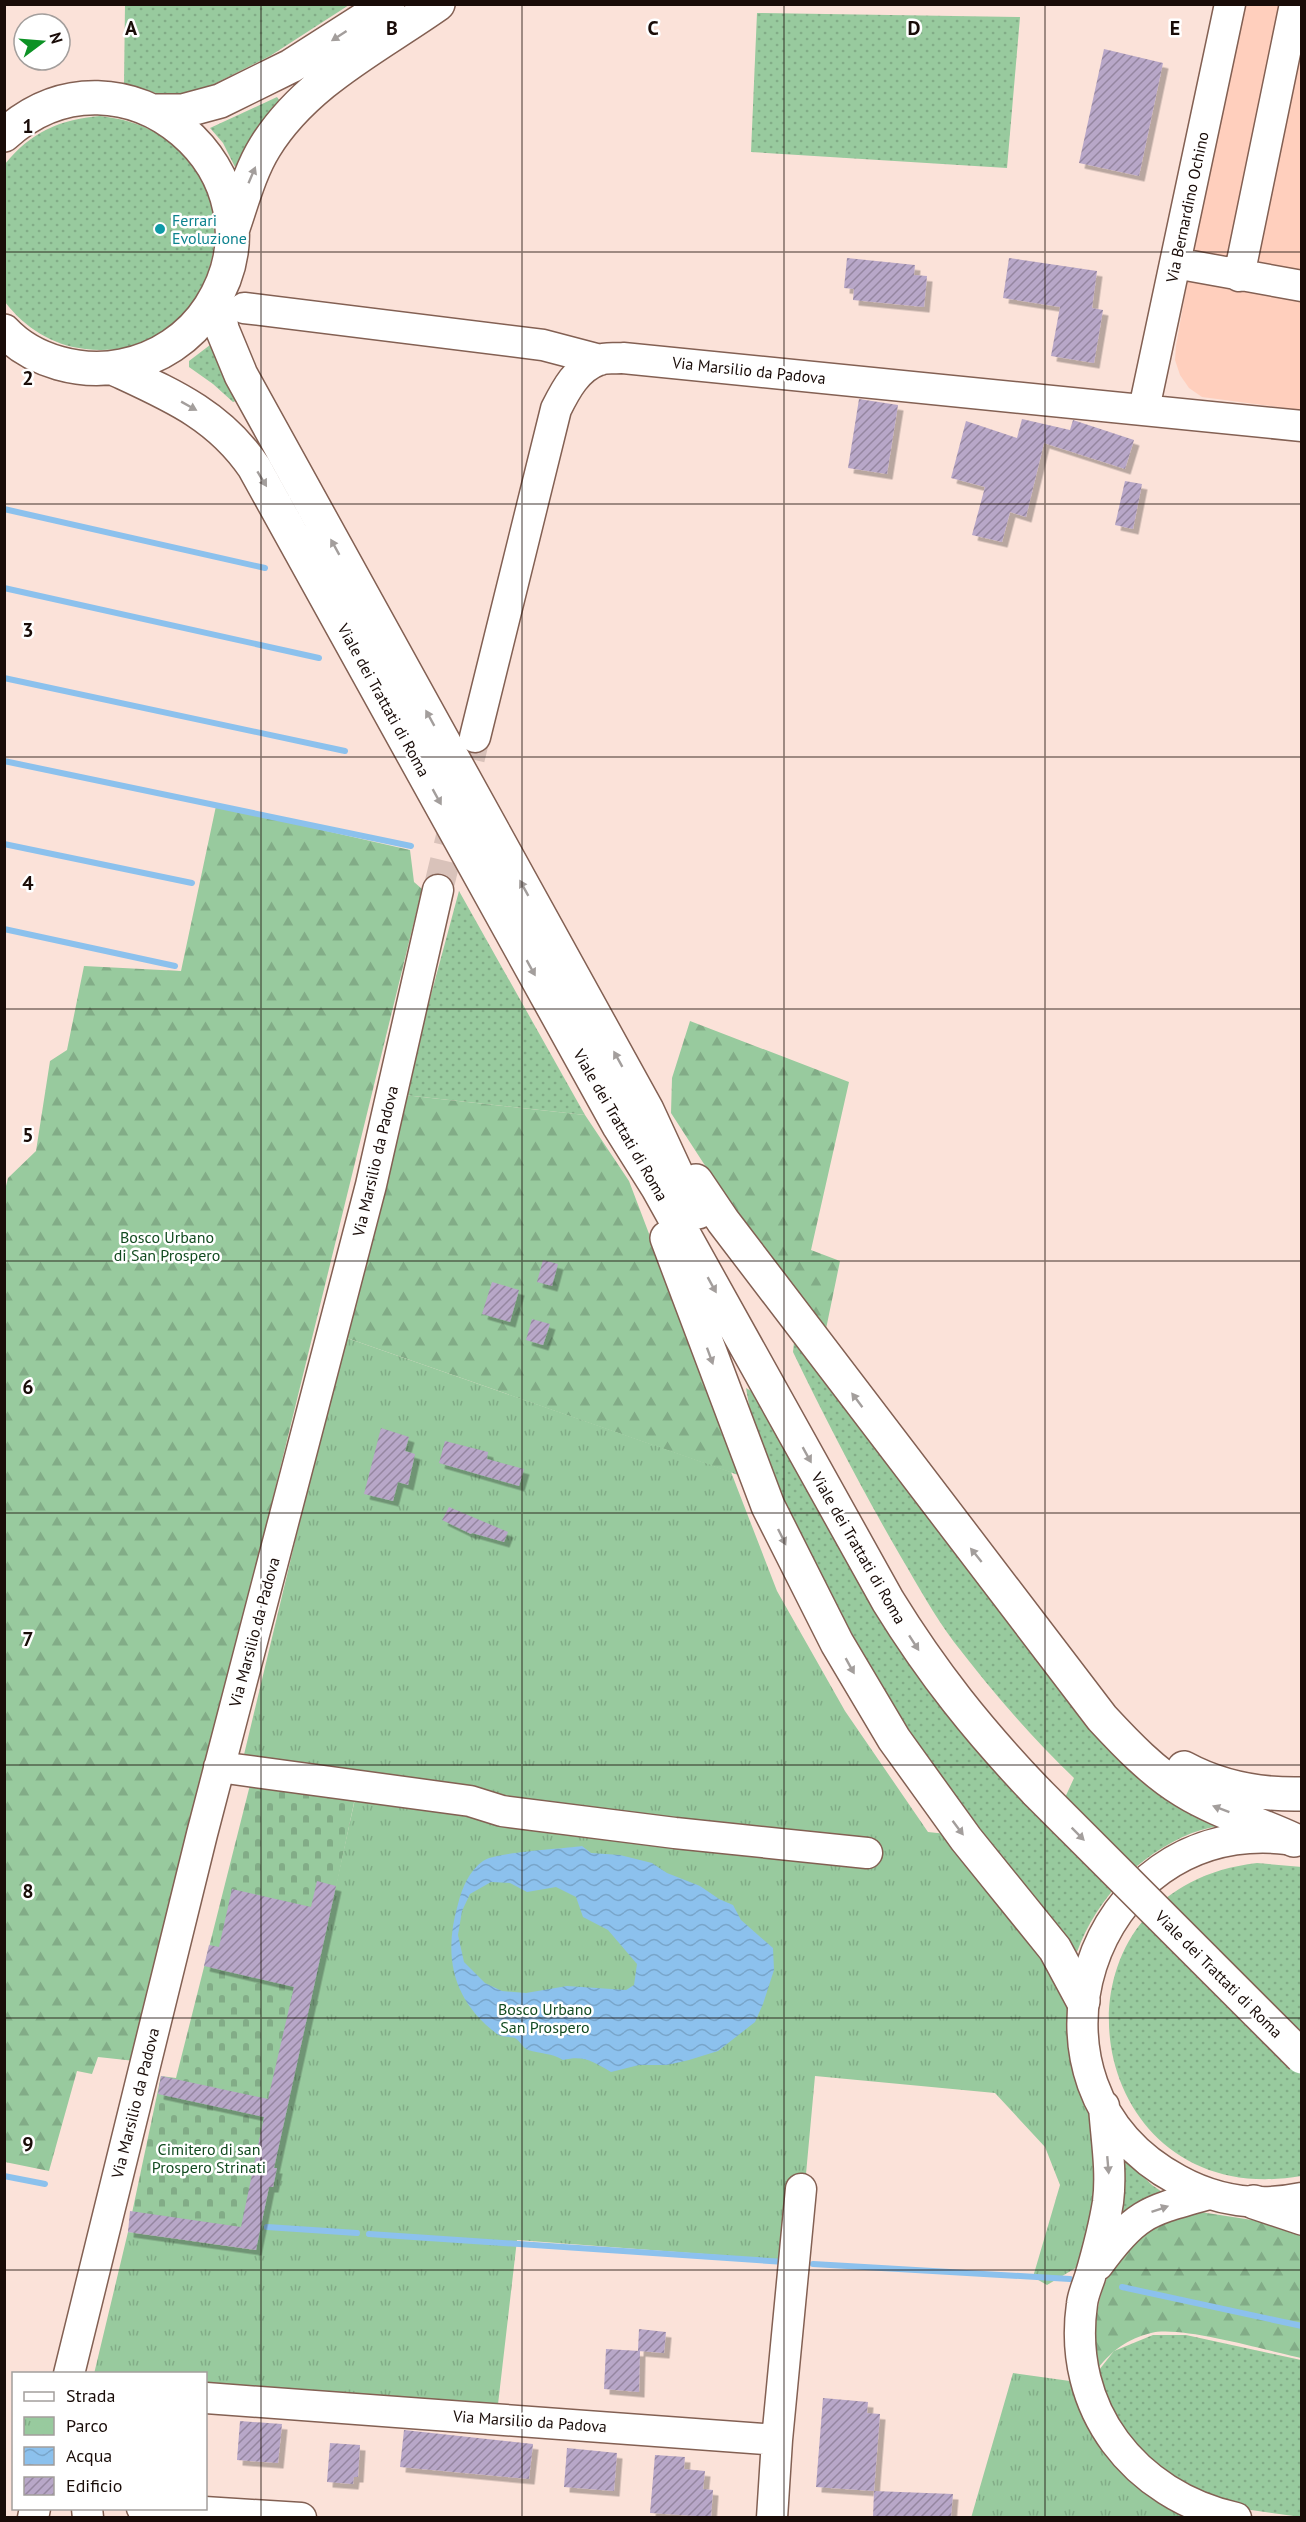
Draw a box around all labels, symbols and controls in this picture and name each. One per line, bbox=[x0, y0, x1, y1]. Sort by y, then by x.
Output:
north arrow bbox=[12, 12, 72, 72]
text: A bbox=[125, 15, 138, 41]
text: B bbox=[386, 15, 398, 41]
text: C bbox=[647, 15, 659, 41]
text: D bbox=[908, 15, 921, 41]
text: E bbox=[1170, 15, 1180, 41]
text: N bbox=[45, 30, 67, 46]
one-way arrow bbox=[330, 31, 347, 42]
text: 1 bbox=[22, 113, 34, 139]
street label: Via Bernardino Ochino bbox=[1161, 130, 1213, 285]
one-way arrow bbox=[247, 166, 257, 184]
place label: Ferrari Evoluzione bbox=[172, 210, 247, 248]
marker: Ferrari Evoluzione bbox=[153, 222, 167, 236]
street label: Via Marsilio da Padova bbox=[670, 352, 827, 388]
text: 2 bbox=[22, 365, 34, 391]
one-way arrow bbox=[181, 401, 198, 411]
one-way arrow bbox=[257, 471, 267, 488]
one-way arrow bbox=[330, 538, 340, 555]
text: 3 bbox=[22, 617, 34, 643]
street label: Viale dei Trattati di Roma bbox=[333, 619, 434, 780]
one-way arrow bbox=[425, 709, 435, 726]
one-way arrow bbox=[432, 789, 442, 806]
text: 4 bbox=[22, 870, 34, 896]
one-way arrow bbox=[519, 880, 529, 897]
one-way arrow bbox=[526, 960, 536, 977]
street label: Viale dei Trattati di Roma bbox=[569, 1045, 673, 1204]
one-way arrow bbox=[613, 1050, 623, 1067]
street label: Via Marsilio da Padova bbox=[348, 1084, 402, 1239]
text: 5 bbox=[22, 1122, 34, 1148]
park label: Bosco Urbano di San Prospero bbox=[114, 1227, 220, 1265]
one-way arrow bbox=[707, 1277, 717, 1294]
one-way arrow bbox=[706, 1347, 716, 1365]
text: 6 bbox=[22, 1374, 34, 1400]
one-way arrow bbox=[852, 1392, 864, 1407]
one-way arrow bbox=[802, 1447, 812, 1464]
street label: Viale dei Trattati di Roma bbox=[807, 1468, 911, 1627]
one-way arrow bbox=[778, 1528, 787, 1545]
one-way arrow bbox=[970, 1547, 982, 1562]
street label: Via Marsilio da Padova bbox=[224, 1555, 284, 1710]
text: 7 bbox=[22, 1626, 34, 1652]
one-way arrow bbox=[909, 1635, 920, 1651]
one-way arrow bbox=[844, 1658, 855, 1674]
one-way arrow bbox=[1212, 1803, 1230, 1813]
one-way arrow bbox=[951, 1820, 964, 1836]
one-way arrow bbox=[1071, 1826, 1085, 1840]
text: 8 bbox=[22, 1878, 34, 1904]
street label: Viale dei Trattati di Roma bbox=[1150, 1905, 1287, 2042]
park label: Bosco Urbano San Prospero bbox=[498, 1999, 592, 2037]
street label: Via Marsilio da Padova bbox=[106, 2026, 163, 2181]
text: 9 bbox=[22, 2131, 34, 2157]
park label: Cimitero di san Prospero Strinati bbox=[152, 2139, 266, 2177]
one-way arrow bbox=[1103, 2155, 1113, 2174]
one-way arrow bbox=[1151, 2203, 1169, 2213]
legend bbox=[12, 2372, 207, 2510]
text: Strada bbox=[66, 2384, 115, 2407]
street label: Via Marsilio da Padova bbox=[451, 2406, 608, 2436]
text: Parco bbox=[66, 2414, 108, 2437]
text: Acqua bbox=[66, 2444, 112, 2467]
text: Edificio bbox=[66, 2474, 122, 2497]

